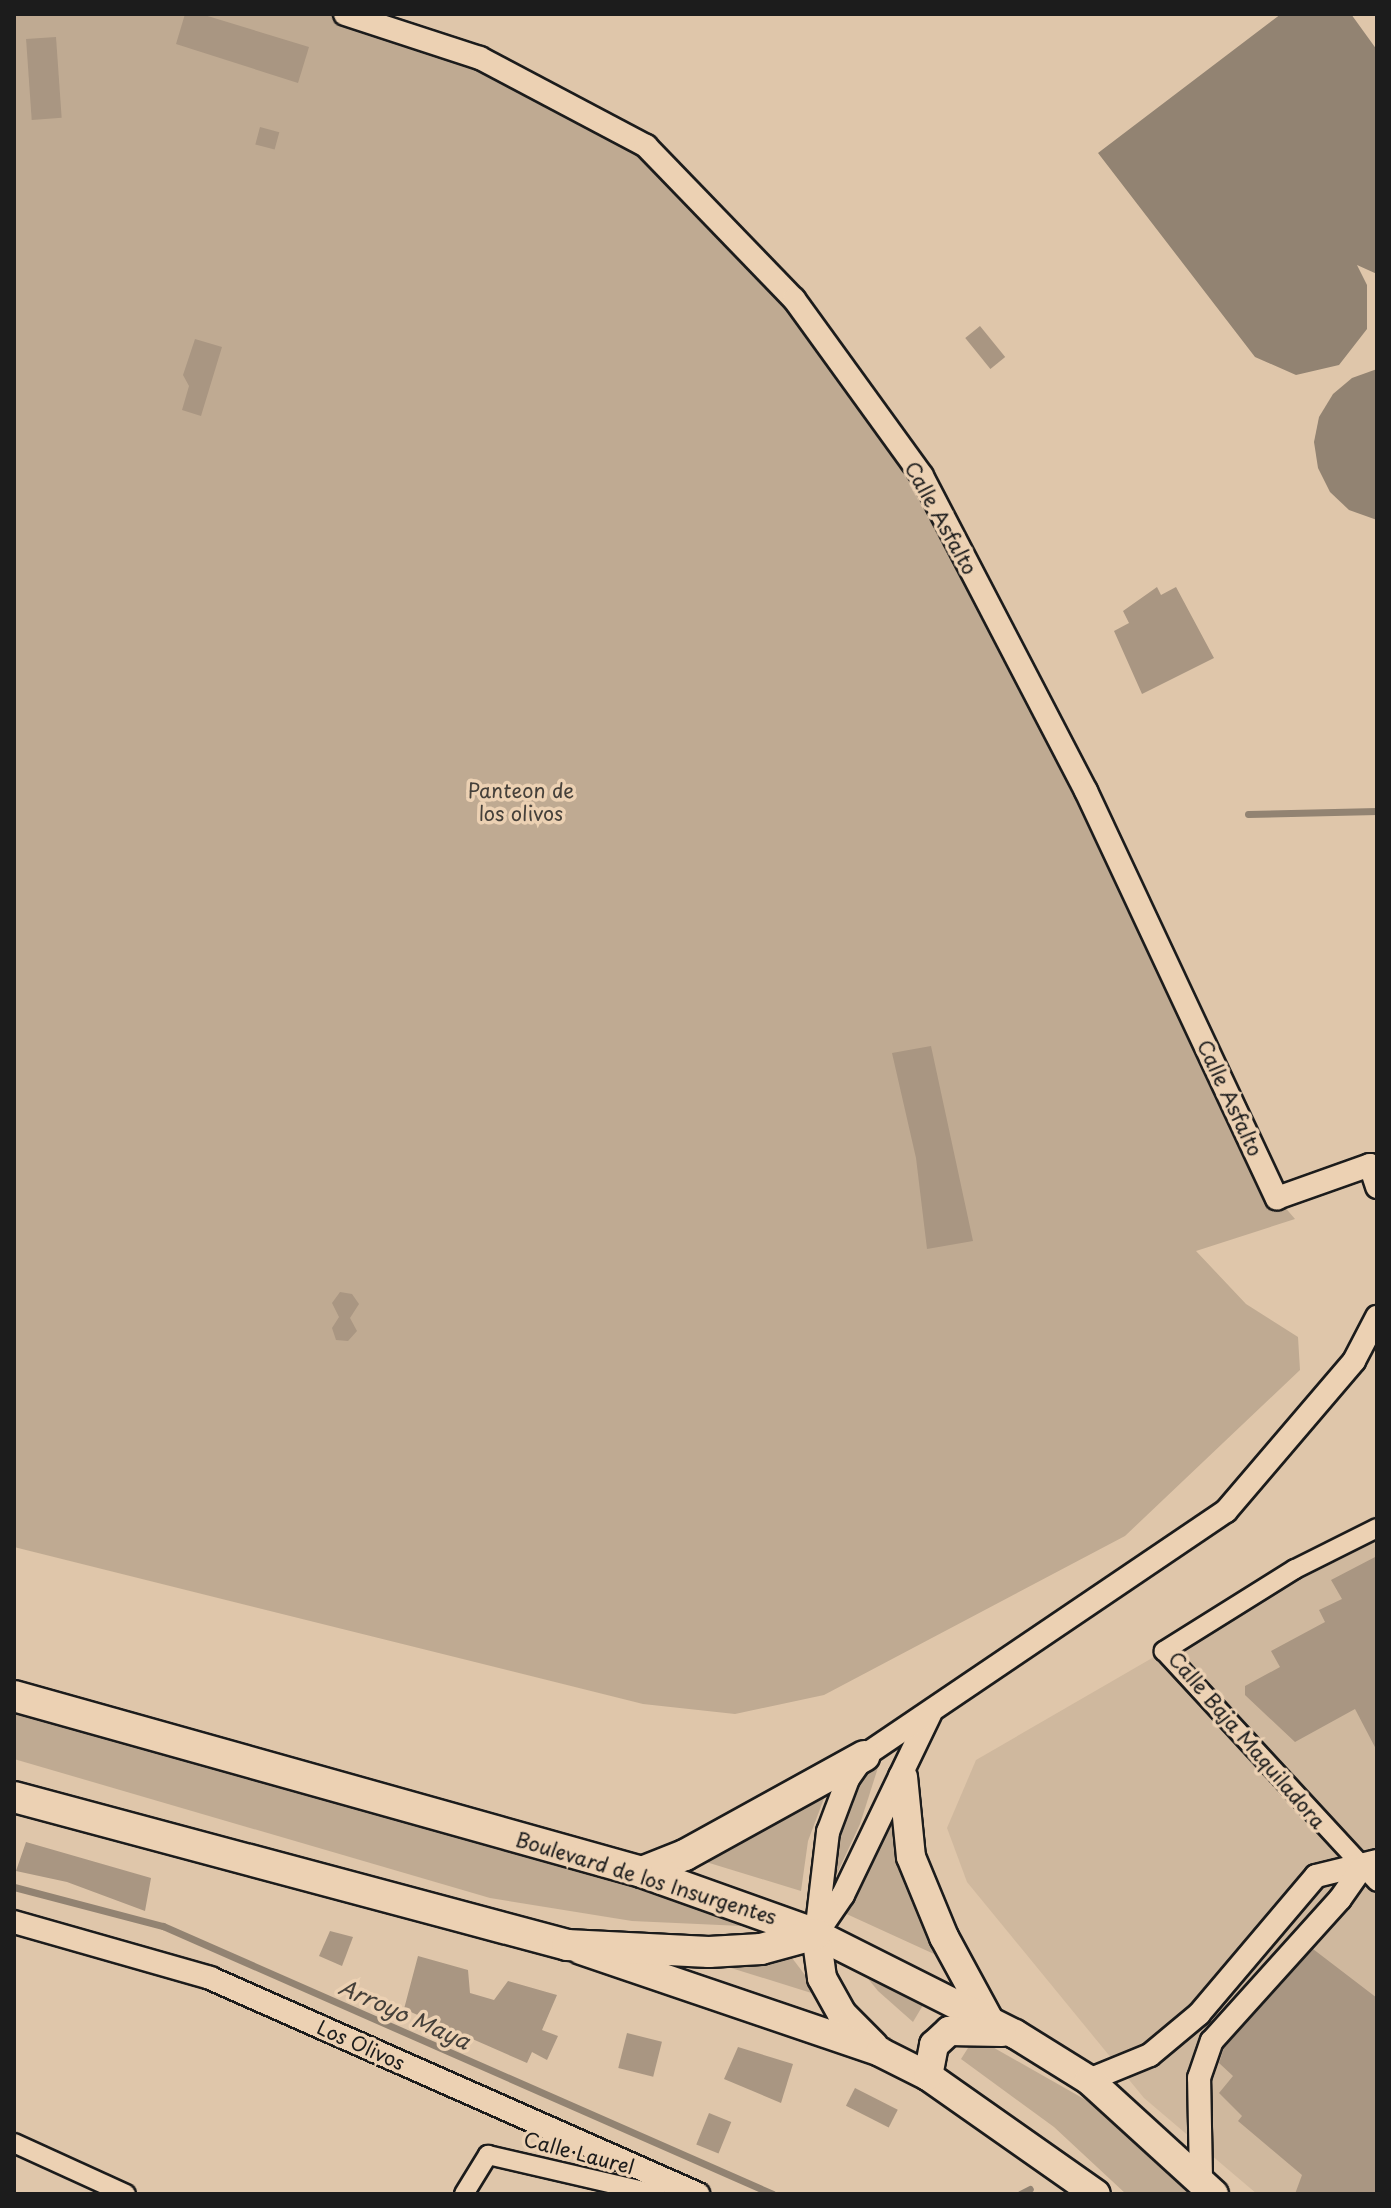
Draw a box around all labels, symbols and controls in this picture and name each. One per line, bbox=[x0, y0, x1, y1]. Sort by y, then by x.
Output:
street label: Calle Asfalto bbox=[900, 457, 982, 579]
park label: Panteon de los olivos bbox=[468, 779, 574, 826]
street label: Calle Asfalto bbox=[1193, 1036, 1267, 1160]
street label: Calle Baja Maquiladora bbox=[1163, 1646, 1331, 1834]
street label: Boulevard de los Insurgentes bbox=[512, 1827, 780, 1929]
water label: Arroyo Maya bbox=[335, 1972, 475, 2054]
street label: Los Olivos bbox=[312, 2015, 410, 2075]
street label: Calle Laurel bbox=[521, 2127, 637, 2179]

